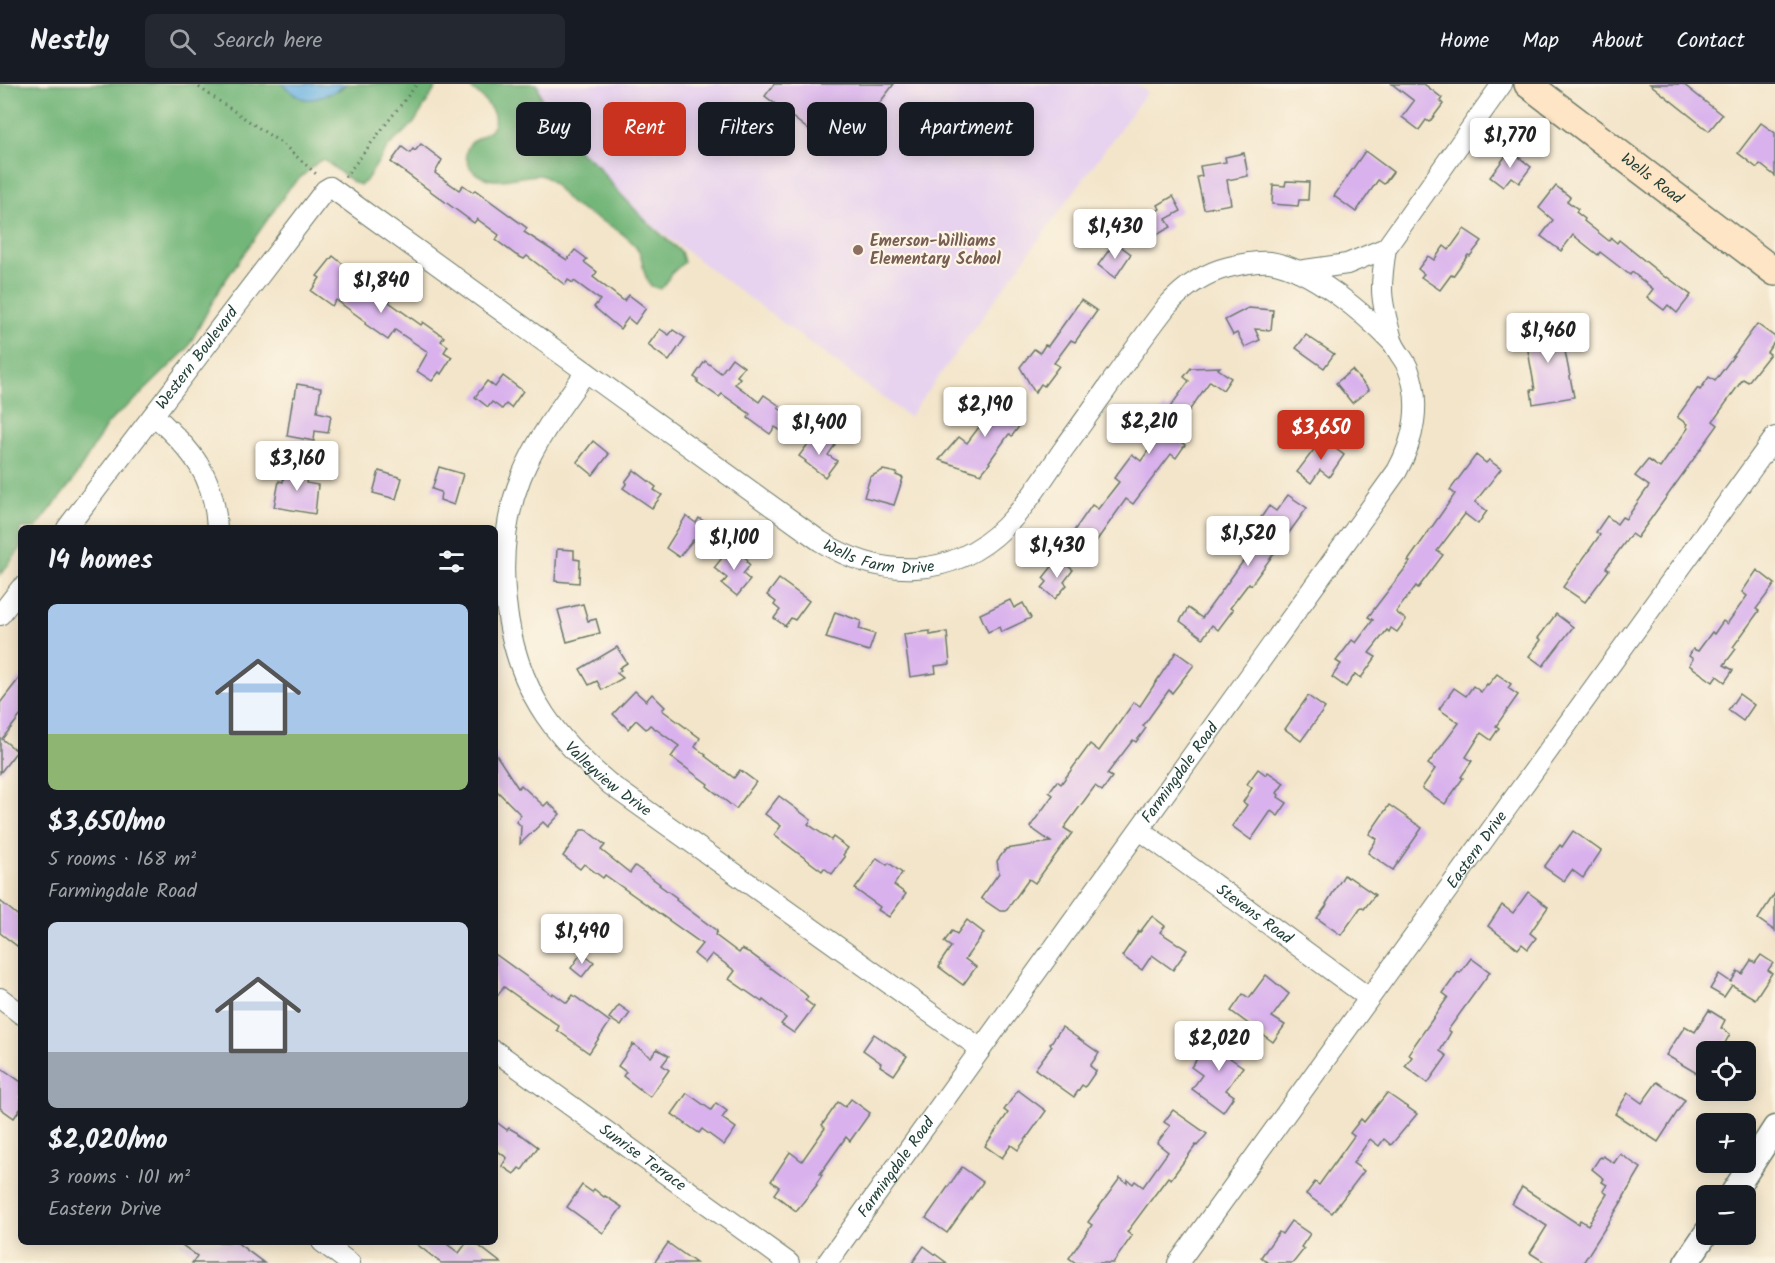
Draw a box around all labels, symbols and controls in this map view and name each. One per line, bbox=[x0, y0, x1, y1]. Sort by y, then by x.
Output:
search box bbox=[145, 14, 565, 68]
text: Nestly bbox=[30, 19, 109, 64]
text: Search here bbox=[214, 24, 323, 59]
icon: search bbox=[166, 25, 199, 58]
text: Home bbox=[1440, 25, 1489, 58]
text: Map bbox=[1522, 25, 1559, 58]
text: About bbox=[1592, 25, 1643, 58]
text: Contact bbox=[1676, 25, 1745, 58]
chip: Buy bbox=[516, 102, 591, 156]
chip: Rent bbox=[603, 102, 686, 156]
chip: Filters bbox=[698, 102, 795, 156]
chip: New bbox=[807, 102, 887, 156]
chip: Apartment bbox=[899, 102, 1034, 156]
pin: $1,770 bbox=[1461, 118, 1559, 169]
text: $1,770 bbox=[1484, 121, 1536, 153]
street label: Wells Road bbox=[1616, 146, 1690, 211]
pin: $1,430 bbox=[1066, 209, 1164, 260]
text: $1,430 bbox=[1087, 212, 1143, 244]
place label: Emerson-Williams Elementary School bbox=[870, 229, 1002, 272]
marker: Emerson-Williams Elementary School bbox=[851, 243, 865, 257]
pin: $1,840 bbox=[332, 263, 430, 314]
text: $1,840 bbox=[353, 266, 409, 298]
street label: Western Boulevard bbox=[149, 300, 245, 415]
pin: $1,460 bbox=[1499, 313, 1597, 364]
text: $1,460 bbox=[1520, 316, 1576, 348]
pin: $2,190 bbox=[936, 387, 1034, 438]
text: $2,190 bbox=[957, 390, 1013, 422]
pin: $2,210 bbox=[1100, 404, 1198, 455]
pin: $1,400 bbox=[770, 405, 868, 456]
text: $2,210 bbox=[1121, 407, 1177, 439]
text: $1,400 bbox=[792, 408, 846, 440]
pin: $3,650 bbox=[1272, 410, 1370, 461]
text: $3,650 bbox=[1291, 413, 1351, 445]
pin: $3,160 bbox=[248, 441, 346, 492]
text: $3,160 bbox=[269, 444, 325, 476]
pin: $1,520 bbox=[1199, 516, 1297, 567]
text: $1,520 bbox=[1220, 519, 1276, 551]
pin: $1,100 bbox=[685, 520, 783, 571]
text: $1,100 bbox=[709, 523, 759, 555]
pin: $1,430 bbox=[1008, 528, 1106, 579]
text: $1,430 bbox=[1029, 531, 1085, 563]
street label: Wells Farm Drive bbox=[818, 533, 936, 581]
text: 14 homes bbox=[48, 540, 153, 582]
icon: filters bbox=[435, 545, 468, 578]
icon: home bbox=[204, 643, 312, 751]
street label: Farmingdale Road bbox=[1135, 716, 1225, 828]
street label: Valleyview Drive bbox=[559, 736, 657, 823]
text: $3,650/mo bbox=[48, 802, 166, 844]
street label: Eastern Drive bbox=[1440, 806, 1513, 894]
text: 5 rooms · 168 m² bbox=[48, 844, 196, 876]
text: Farmingdale Road bbox=[48, 876, 197, 908]
street label: Stevens Road bbox=[1211, 877, 1299, 951]
pin: $1,490 bbox=[533, 914, 631, 965]
text: $1,490 bbox=[555, 917, 609, 949]
icon: home bbox=[204, 961, 312, 1069]
pin: $2,020 bbox=[1170, 1021, 1268, 1072]
text: $2,020 bbox=[1189, 1024, 1249, 1056]
map controls bbox=[1696, 1041, 1756, 1245]
button: locate bbox=[1696, 1041, 1756, 1101]
street label: Farmingdale Road bbox=[851, 1111, 941, 1223]
button: + bbox=[1696, 1113, 1756, 1173]
street label: Sunrise Terrace bbox=[594, 1117, 692, 1198]
text: $2,020/mo bbox=[48, 1120, 168, 1162]
text: 3 rooms · 101 m² bbox=[48, 1162, 190, 1194]
button: − bbox=[1696, 1185, 1756, 1245]
text: Eastern Drive bbox=[48, 1194, 161, 1226]

